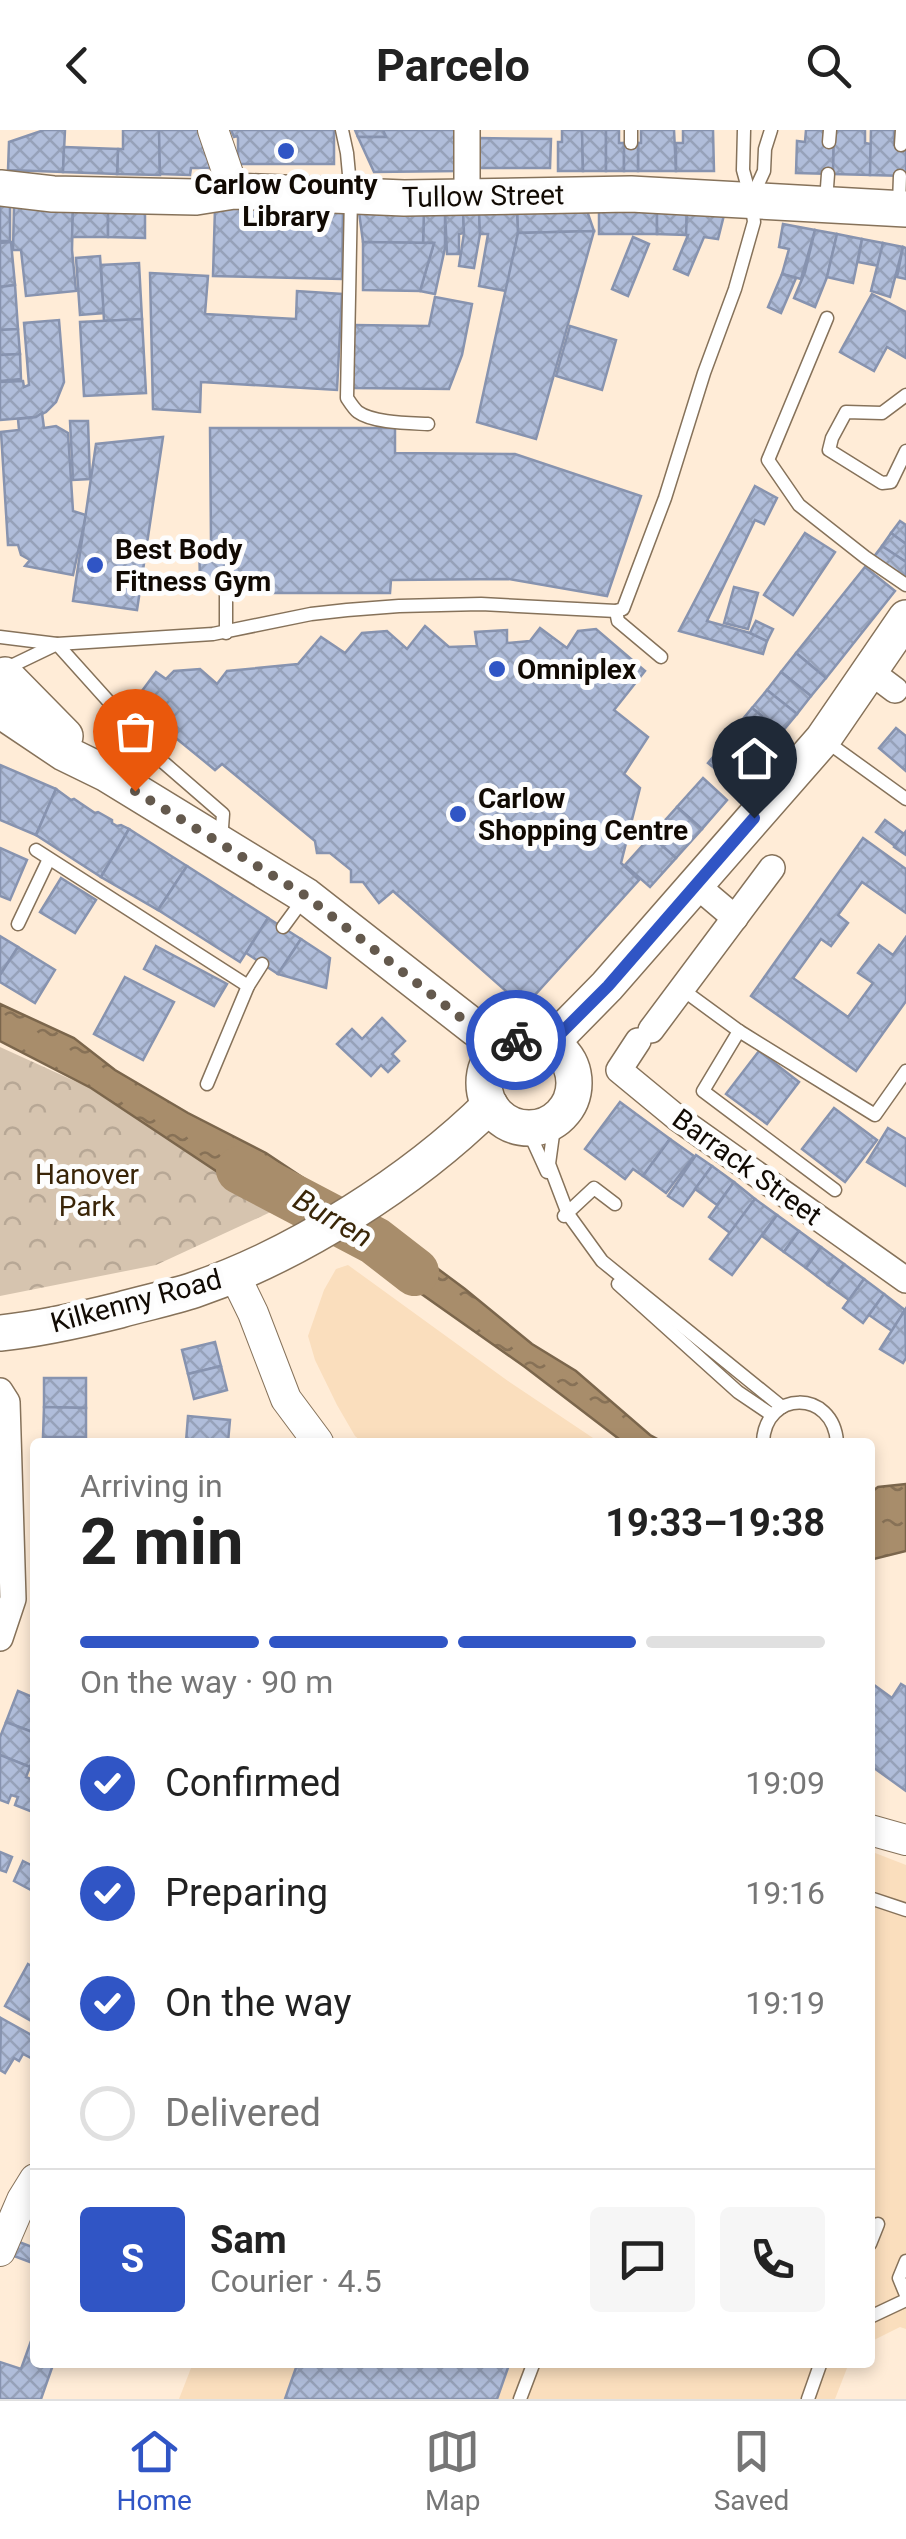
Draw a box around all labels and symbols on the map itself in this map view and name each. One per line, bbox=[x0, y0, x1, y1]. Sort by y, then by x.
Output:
marker: Carlow County Library bbox=[275, 140, 297, 162]
place label: Carlow County Library bbox=[194, 168, 379, 233]
street label: Tullow Street bbox=[402, 178, 564, 214]
place label: Best Body Fitness Gym bbox=[115, 533, 271, 598]
marker: Best Body Fitness Gym bbox=[84, 554, 106, 576]
place label: Omniplex bbox=[517, 653, 637, 686]
marker: Omniplex bbox=[486, 658, 508, 680]
pin bbox=[93, 689, 178, 792]
pin bbox=[712, 716, 797, 819]
place label: Carlow Shopping Centre bbox=[478, 782, 688, 847]
marker: Carlow Shopping Centre bbox=[447, 803, 469, 825]
courier bbox=[466, 990, 566, 1090]
street label: Barrack Street bbox=[666, 1102, 828, 1232]
park label: Hanover Park bbox=[35, 1158, 140, 1223]
water label: Burren bbox=[287, 1182, 379, 1254]
street label: Kilkenny Road bbox=[47, 1262, 225, 1340]

